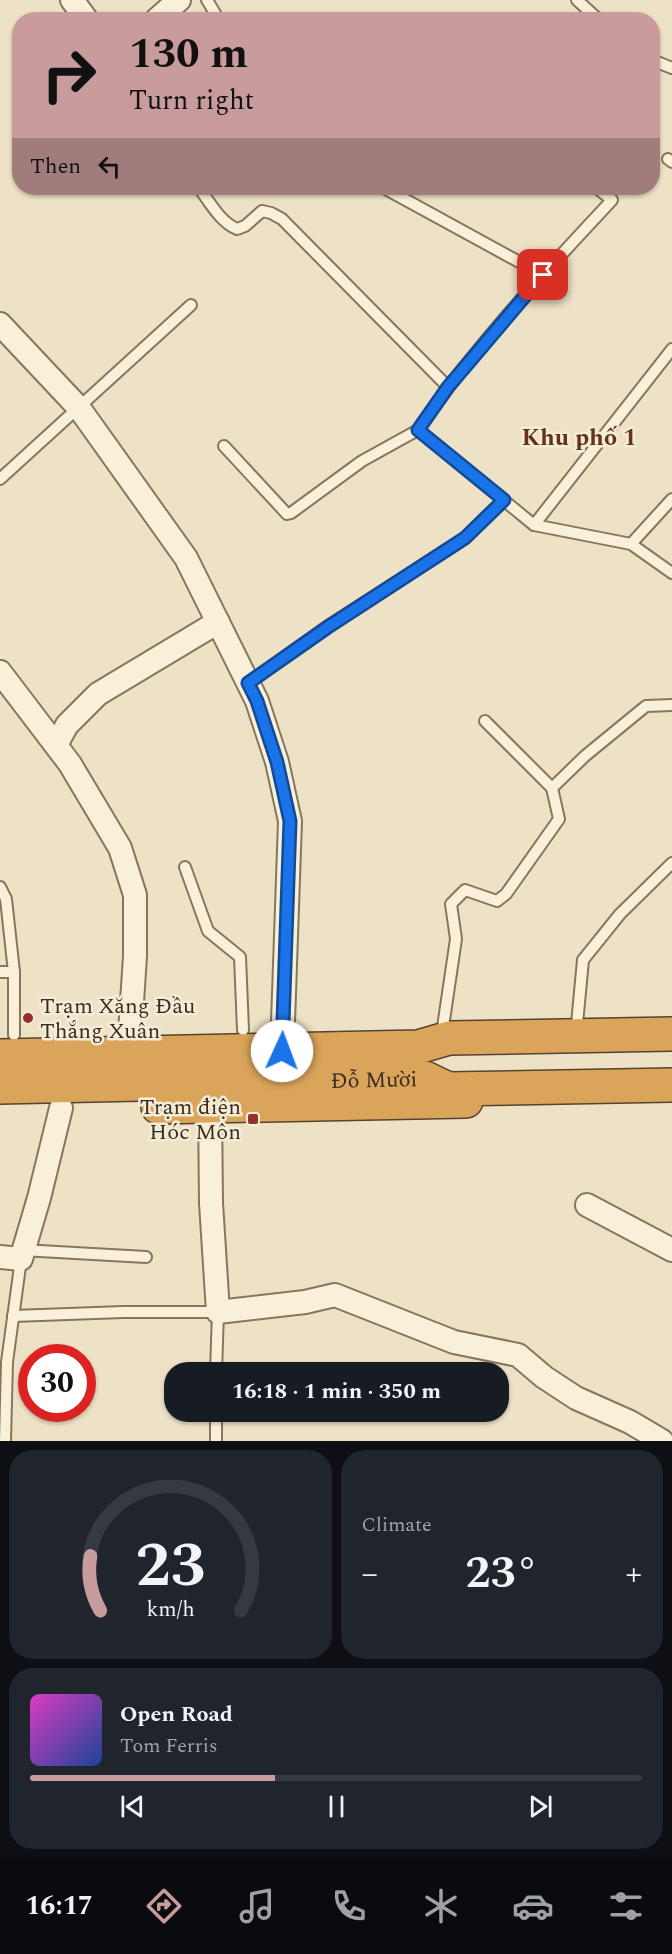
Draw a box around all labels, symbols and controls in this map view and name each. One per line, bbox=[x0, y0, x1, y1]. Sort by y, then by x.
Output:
text: 130 m bbox=[129, 23, 248, 86]
icon: right bbox=[30, 36, 108, 114]
text: Turn right bbox=[129, 80, 254, 122]
text: Then bbox=[30, 150, 81, 183]
icon: left bbox=[93, 150, 126, 183]
pin bbox=[517, 249, 568, 300]
icon: arrive bbox=[526, 258, 559, 291]
district label: Khu phố 1 bbox=[522, 420, 636, 456]
place label: Trạm Xăng Đầu Thắng Xuân bbox=[40, 990, 195, 1048]
marker: Trạm Xăng Đầu Thắng Xuân bbox=[21, 1011, 35, 1025]
position arrow bbox=[250, 1019, 314, 1083]
street label: Đỗ Mười bbox=[330, 1063, 418, 1098]
place label: Trạm điện Hóc Môn bbox=[140, 1091, 241, 1149]
marker: Trạm điện Hóc Môn bbox=[246, 1112, 260, 1126]
speed limit sign: 30 bbox=[18, 1344, 96, 1422]
text: 16:18 · 1 min · 350 m bbox=[232, 1375, 441, 1408]
text: Climate bbox=[362, 1510, 432, 1540]
text: 23 bbox=[135, 1519, 205, 1614]
text: 23° bbox=[465, 1539, 538, 1608]
text: − bbox=[362, 1549, 378, 1599]
text: + bbox=[626, 1549, 642, 1599]
text: km/h bbox=[146, 1594, 194, 1627]
text: Open Road bbox=[120, 1698, 233, 1731]
text: Tom Ferris bbox=[120, 1731, 218, 1761]
icon: previous bbox=[116, 1790, 149, 1823]
icon: pause bbox=[320, 1790, 353, 1823]
icon: next bbox=[524, 1790, 557, 1823]
text: 16:17 bbox=[25, 1885, 93, 1927]
icon: directions bbox=[143, 1885, 185, 1927]
icon: music bbox=[236, 1885, 278, 1927]
icon: phone bbox=[328, 1885, 370, 1927]
icon: climate bbox=[420, 1885, 462, 1927]
icon: car bbox=[512, 1885, 554, 1927]
icon: filters bbox=[605, 1885, 647, 1927]

